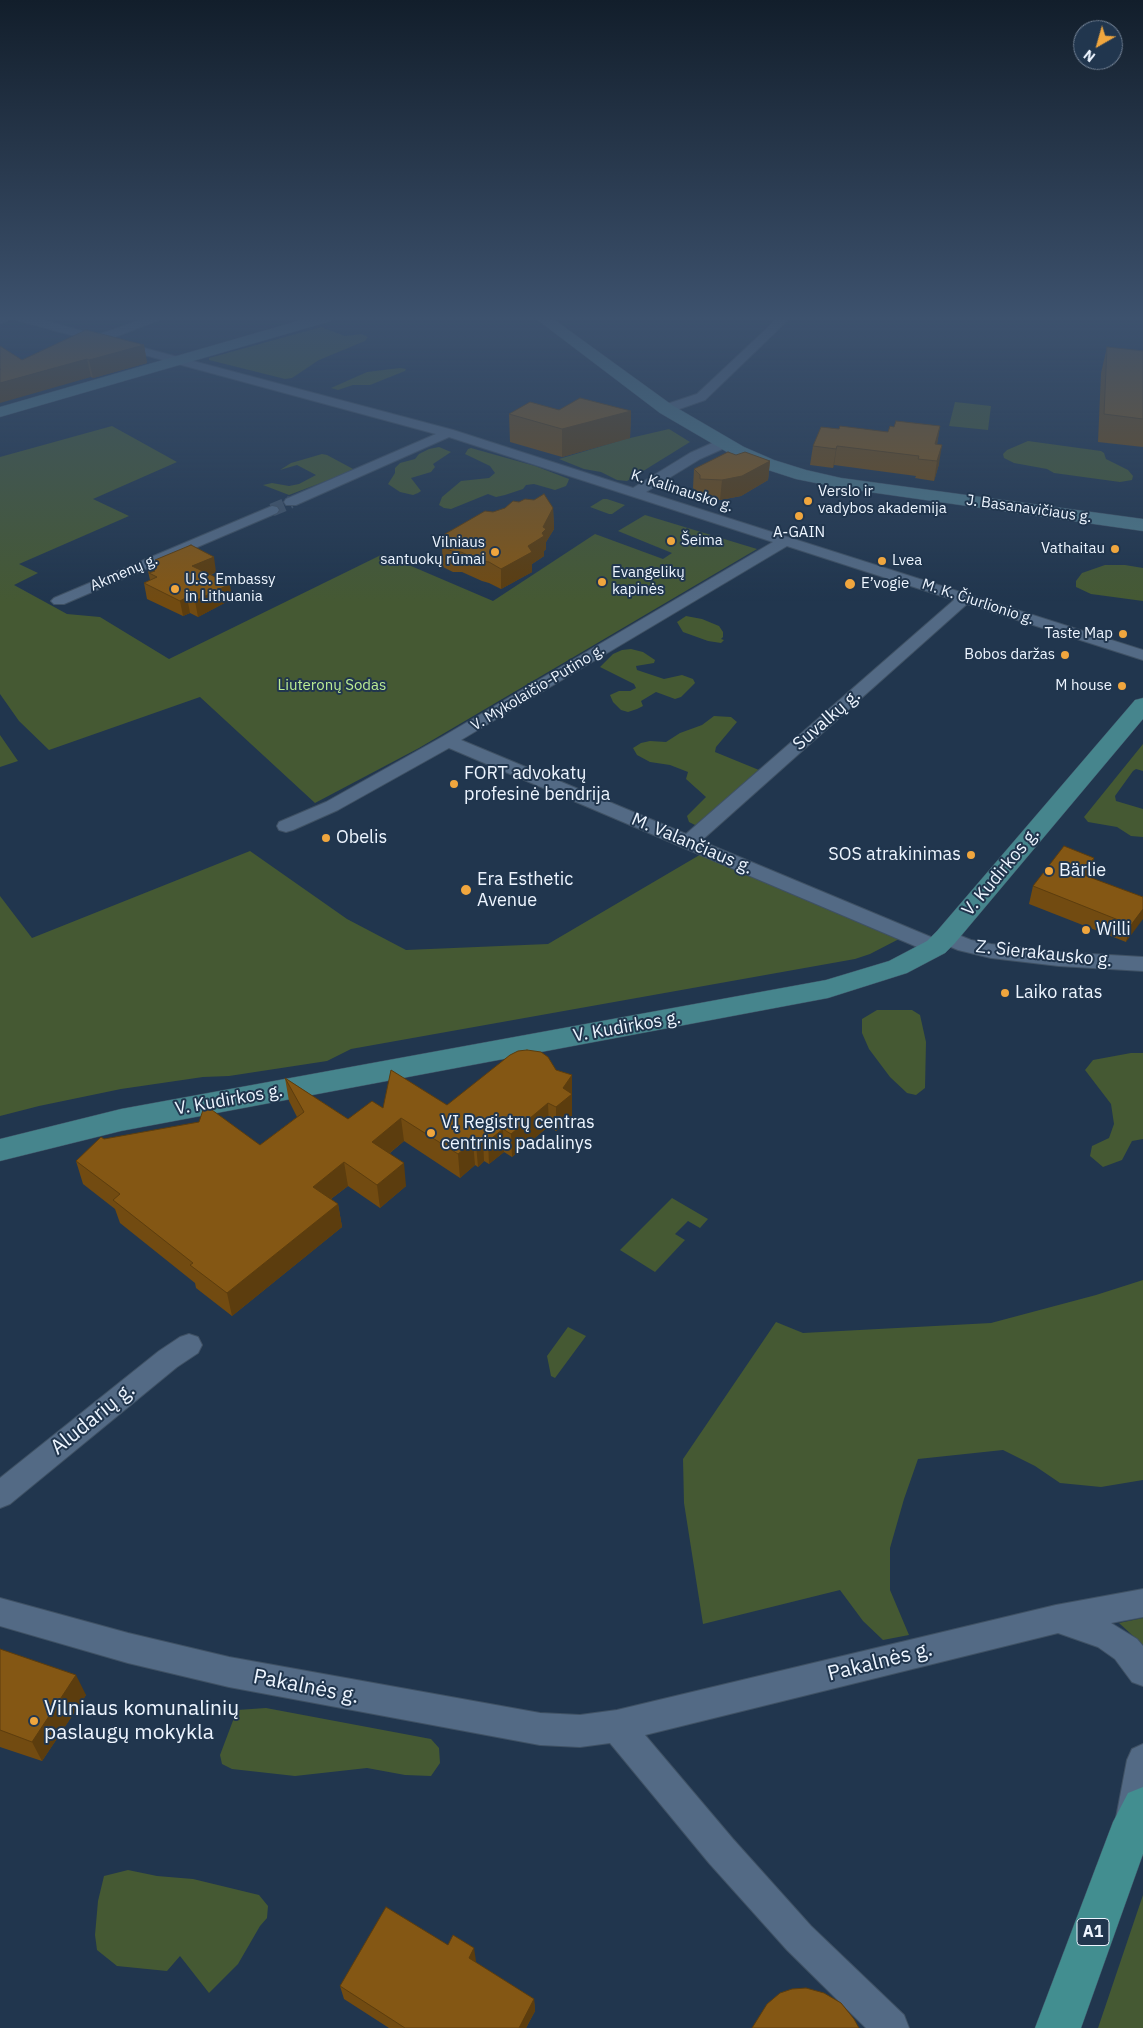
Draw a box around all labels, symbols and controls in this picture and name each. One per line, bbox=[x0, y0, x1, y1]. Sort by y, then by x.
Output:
north arrow bbox=[1073, 20, 1123, 70]
text: N bbox=[1080, 46, 1099, 66]
street label: K. Kalinausko g. bbox=[629, 466, 735, 516]
place label: Verslo ir vadybos akademija bbox=[818, 483, 947, 518]
street label: J. Basanavičiaus g. bbox=[965, 491, 1093, 527]
marker: Verslo ir vadybos akademija bbox=[802, 495, 814, 507]
marker: A-GAIN bbox=[793, 510, 805, 522]
place label: A-GAIN bbox=[773, 524, 825, 542]
place label: Šeima bbox=[681, 532, 723, 550]
place label: Vilniaus santuokų rūmai bbox=[380, 534, 485, 569]
marker: Šeima bbox=[665, 535, 677, 547]
place label: Vathaitau bbox=[1041, 540, 1105, 558]
marker: Vathaitau bbox=[1109, 543, 1121, 555]
marker: Vilniaus santuokų rūmai bbox=[489, 546, 501, 558]
street label: Akmenų g. bbox=[88, 551, 160, 595]
place label: Lvea bbox=[892, 552, 922, 570]
marker: Lvea bbox=[876, 555, 888, 567]
place label: Evangelikų kapinės bbox=[612, 564, 685, 599]
place label: U.S. Embassy in Lithuania bbox=[185, 571, 276, 606]
place label: E’vogie bbox=[861, 575, 909, 593]
street label: M. K. Čiurlionio g. bbox=[920, 575, 1036, 629]
marker: Evangelikų kapinės bbox=[596, 576, 608, 588]
marker: E’vogie bbox=[843, 577, 857, 591]
marker: U.S. Embassy in Lithuania bbox=[169, 583, 181, 595]
place label: Taste Map bbox=[1044, 625, 1113, 643]
marker: Taste Map bbox=[1117, 628, 1129, 640]
street label: V. Mykolaičio-Putino g. bbox=[468, 641, 608, 735]
place label: Bobos daržas bbox=[964, 646, 1055, 664]
marker: Bobos daržas bbox=[1059, 649, 1071, 661]
park label: Liuteronų Sodas bbox=[278, 677, 386, 695]
place label: M house bbox=[1055, 677, 1112, 695]
marker: M house bbox=[1116, 680, 1128, 692]
street label: Suvalkų g. bbox=[789, 685, 865, 755]
place label: FORT advokatų profesinė bendrija bbox=[464, 763, 610, 806]
marker: FORT advokatų profesinė bendrija bbox=[448, 778, 460, 790]
street label: M. Valančiaus g. bbox=[628, 809, 756, 879]
street label: V. Kudirkos g. bbox=[958, 823, 1044, 921]
place label: Obelis bbox=[336, 827, 387, 849]
marker: Obelis bbox=[320, 832, 332, 844]
place label: SOS atrakinimas bbox=[828, 844, 961, 866]
marker: SOS atrakinimas bbox=[965, 849, 977, 861]
place label: Bӓrlie bbox=[1059, 860, 1106, 882]
marker: Bӓrlie bbox=[1043, 865, 1055, 877]
place label: Era Esthetic Avenue bbox=[477, 869, 573, 912]
marker: Era Esthetic Avenue bbox=[459, 883, 473, 897]
place label: Willi bbox=[1096, 919, 1131, 941]
marker: Willi bbox=[1080, 924, 1092, 936]
street label: Z. Sierakausko g. bbox=[975, 936, 1113, 972]
place label: Laiko ratas bbox=[1015, 982, 1102, 1004]
marker: Laiko ratas bbox=[999, 987, 1011, 999]
street label: V. Kudirkos g. bbox=[571, 1007, 683, 1047]
street label: V. Kudirkos g. bbox=[173, 1080, 285, 1120]
place label: VĮ Registrų centras centrinis padalinys bbox=[441, 1112, 595, 1154]
marker: VĮ Registrų centras centrinis padalinys bbox=[425, 1127, 437, 1139]
street label: Aludarių g. bbox=[46, 1377, 140, 1461]
street label: Pakalnės g. bbox=[825, 1637, 935, 1687]
street label: Pakalnės g. bbox=[251, 1664, 361, 1710]
place label: Vilniaus komunalinių paslaugų mokykla bbox=[44, 1696, 239, 1746]
marker: Vilniaus komunalinių paslaugų mokykla bbox=[28, 1715, 40, 1727]
road number: A1 bbox=[1077, 1918, 1109, 1945]

